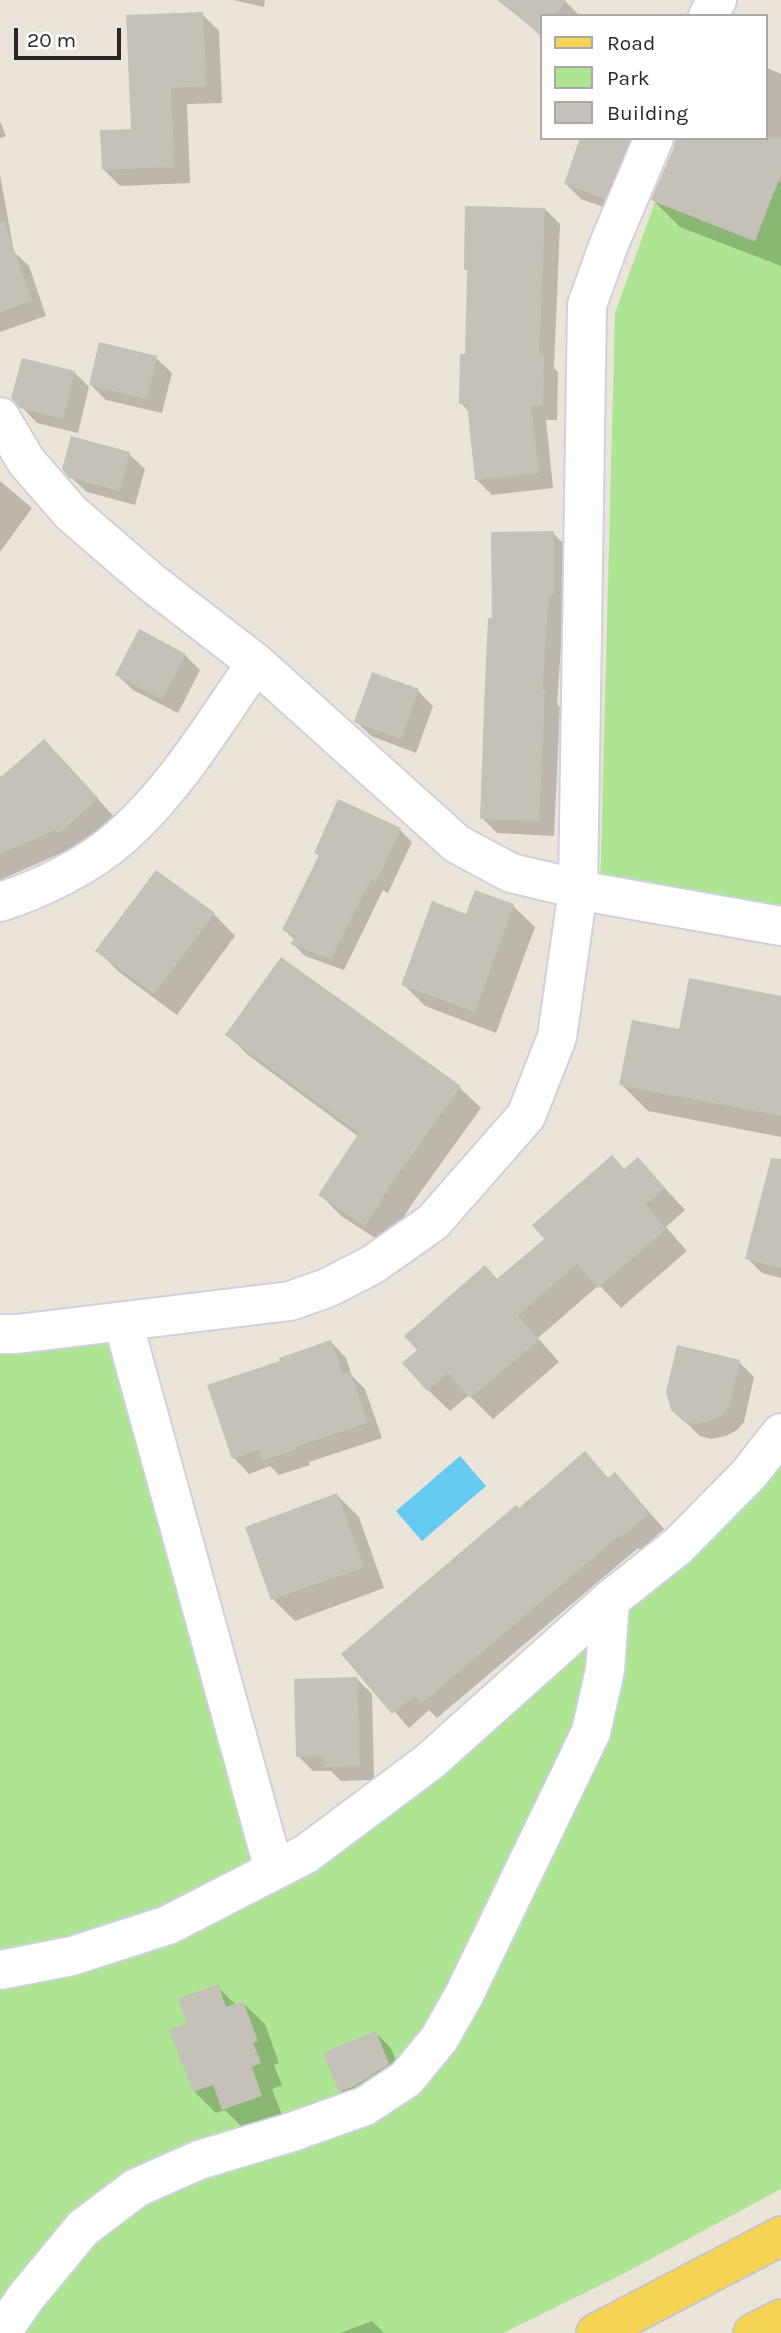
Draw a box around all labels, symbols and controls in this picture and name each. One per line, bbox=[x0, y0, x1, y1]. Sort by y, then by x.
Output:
scale bar bbox=[18, 14, 124, 58]
legend bbox=[540, 14, 767, 140]
text: 20 m bbox=[27, 28, 76, 52]
text: Road bbox=[607, 31, 655, 55]
text: Park bbox=[607, 66, 650, 90]
text: Building bbox=[607, 101, 688, 125]

